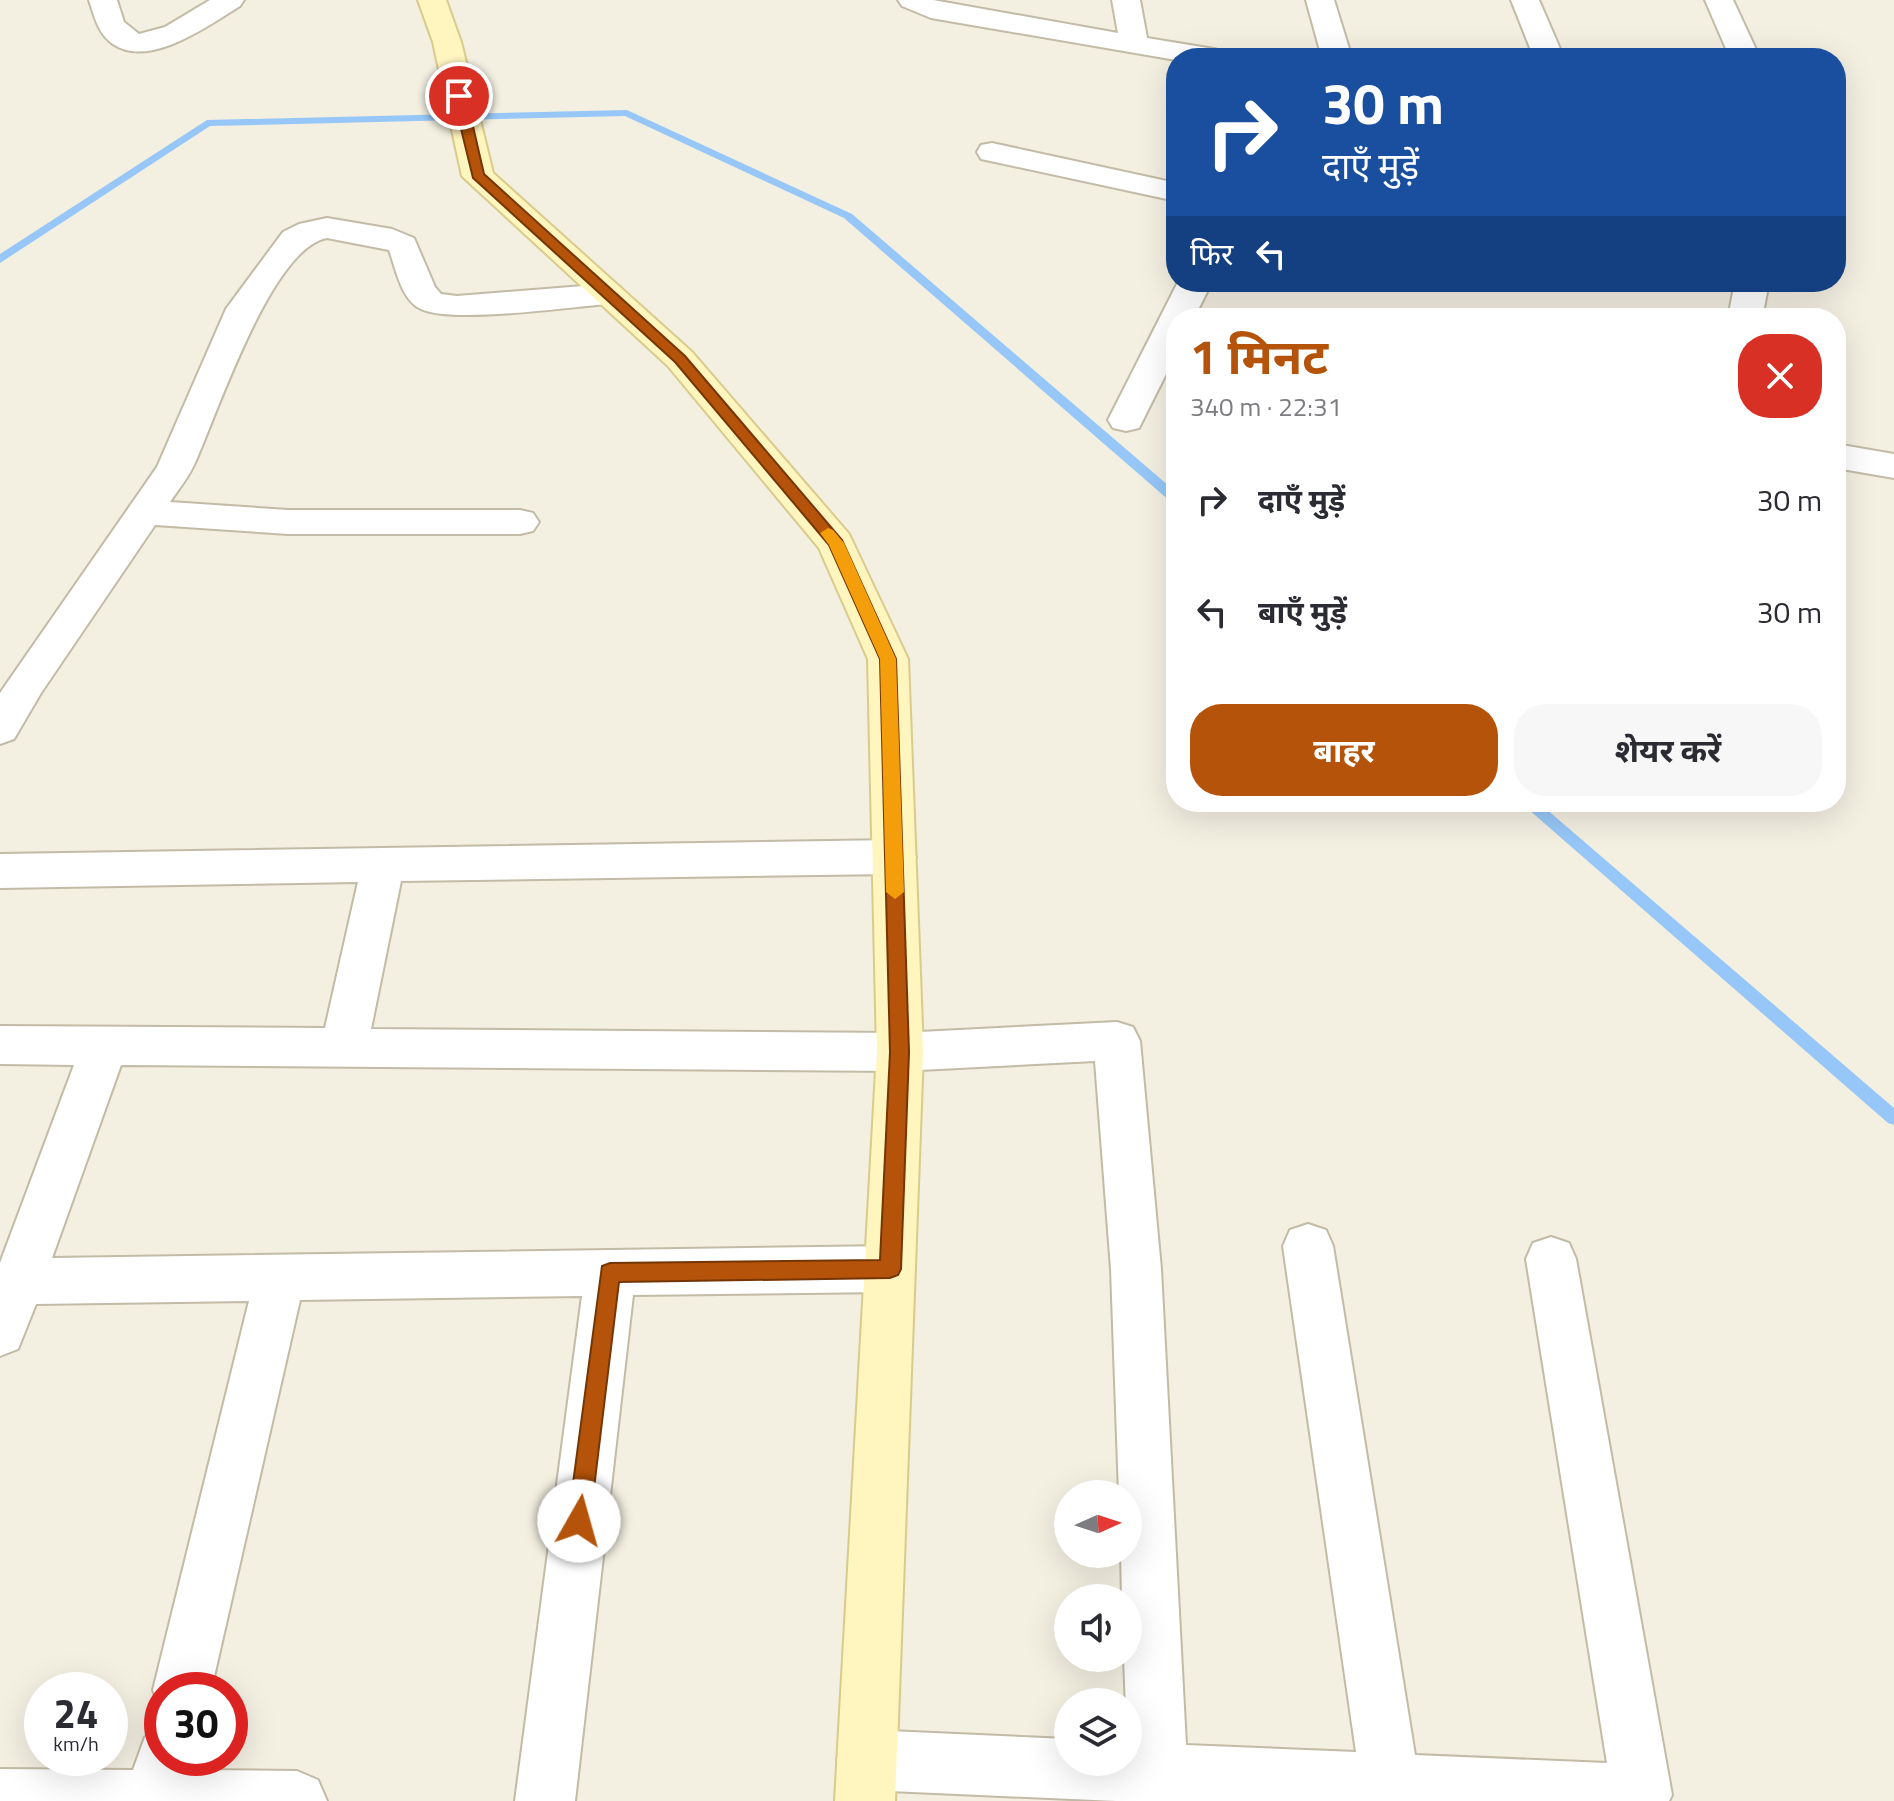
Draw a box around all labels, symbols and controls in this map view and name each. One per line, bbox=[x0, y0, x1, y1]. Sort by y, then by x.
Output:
text: 30 m bbox=[1322, 61, 1444, 146]
pin bbox=[425, 62, 493, 130]
icon: arrive bbox=[437, 74, 481, 118]
icon: right bbox=[1190, 80, 1294, 184]
text: दाएँ मुड़ें bbox=[1322, 138, 1419, 193]
text: फिर bbox=[1190, 231, 1233, 277]
icon: left bbox=[1249, 232, 1293, 276]
text: 1 मिनट bbox=[1190, 320, 1328, 393]
button: close bbox=[1738, 334, 1822, 418]
text: 340 m · 22:31 bbox=[1190, 387, 1342, 426]
text: दाएँ मुड़ें bbox=[1258, 477, 1345, 523]
text: 30 m bbox=[1757, 477, 1822, 523]
icon: right bbox=[1190, 478, 1234, 522]
text: बाएँ मुड़ें bbox=[1258, 589, 1347, 635]
text: 30 m bbox=[1757, 589, 1822, 635]
icon: left bbox=[1190, 590, 1234, 634]
button: बाहर bbox=[1190, 704, 1498, 796]
button: शेयर करें bbox=[1514, 704, 1822, 796]
position arrow bbox=[537, 1479, 621, 1563]
north arrow bbox=[1054, 1480, 1142, 1568]
map controls bbox=[1054, 1480, 1142, 1776]
button: sound bbox=[1054, 1584, 1142, 1672]
speed limit sign: 30 bbox=[144, 1672, 248, 1776]
text: 24 bbox=[54, 1683, 98, 1744]
button: layers bbox=[1054, 1688, 1142, 1776]
text: km/h bbox=[53, 1728, 99, 1759]

